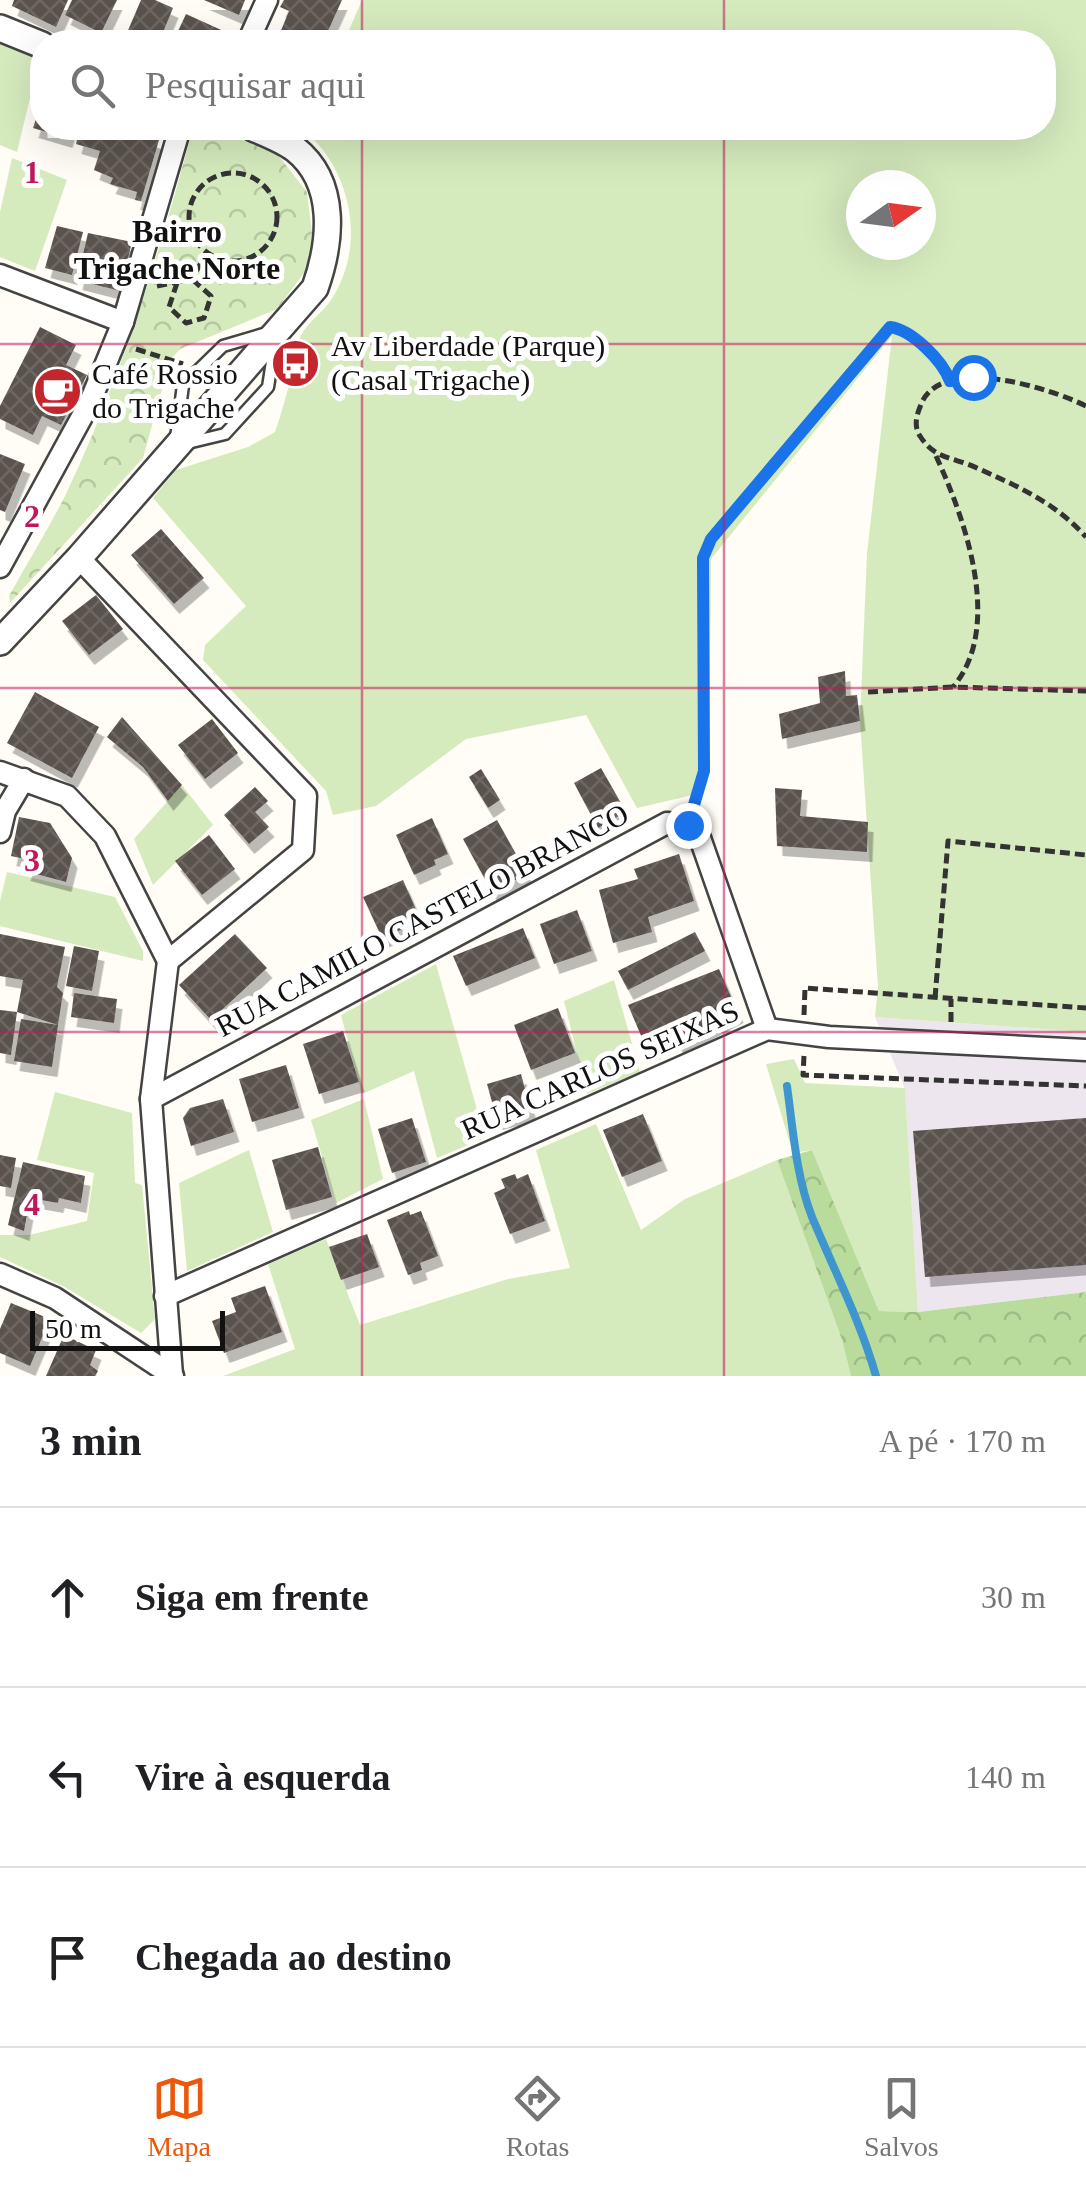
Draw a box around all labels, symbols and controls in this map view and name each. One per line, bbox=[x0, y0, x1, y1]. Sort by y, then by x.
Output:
search box bbox=[30, 30, 1056, 140]
icon: search bbox=[65, 58, 120, 113]
text: Pesquisar aqui bbox=[145, 64, 366, 106]
text: 1 bbox=[24, 154, 40, 190]
north arrow bbox=[846, 170, 936, 260]
district label: Bairro Trigache Norte bbox=[74, 213, 280, 286]
place label: Av Liberdade (Parque) (Casal Trigache) bbox=[331, 329, 605, 397]
bus stop icon: Av Liberdade (Parque) (Casal Trigache) bbox=[270, 337, 322, 389]
route start bbox=[951, 355, 997, 401]
place label: Café Rossio do Trigache bbox=[92, 357, 238, 424]
cafe icon: Café Rossio do Trigache bbox=[31, 365, 83, 417]
text: 2 bbox=[24, 498, 40, 534]
street label: RUA CAMILO CASTELO BRANCO bbox=[210, 796, 634, 1043]
route end bbox=[666, 803, 712, 849]
text: 3 bbox=[24, 842, 40, 878]
street label: RUA CARLOS SEIXAS bbox=[456, 993, 744, 1146]
text: 4 bbox=[24, 1186, 40, 1222]
scale bar bbox=[30, 1306, 225, 1350]
text: 50 m bbox=[45, 1313, 102, 1344]
text: 3 min bbox=[40, 1418, 142, 1464]
text: A pé · 170 m bbox=[879, 1423, 1046, 1459]
icon: ahead bbox=[40, 1570, 95, 1625]
text: Siga em frente bbox=[135, 1576, 369, 1618]
text: 30 m bbox=[981, 1579, 1046, 1615]
icon: left bbox=[40, 1750, 95, 1805]
text: Vire à esquerda bbox=[135, 1756, 390, 1798]
text: 140 m bbox=[965, 1759, 1046, 1795]
icon: arrive bbox=[40, 1930, 95, 1985]
text: Chegada ao destino bbox=[135, 1936, 452, 1978]
tab: Mapa bbox=[147, 2071, 211, 2163]
tab: Rotas bbox=[506, 2071, 569, 2163]
tab: Salvos bbox=[864, 2071, 939, 2163]

